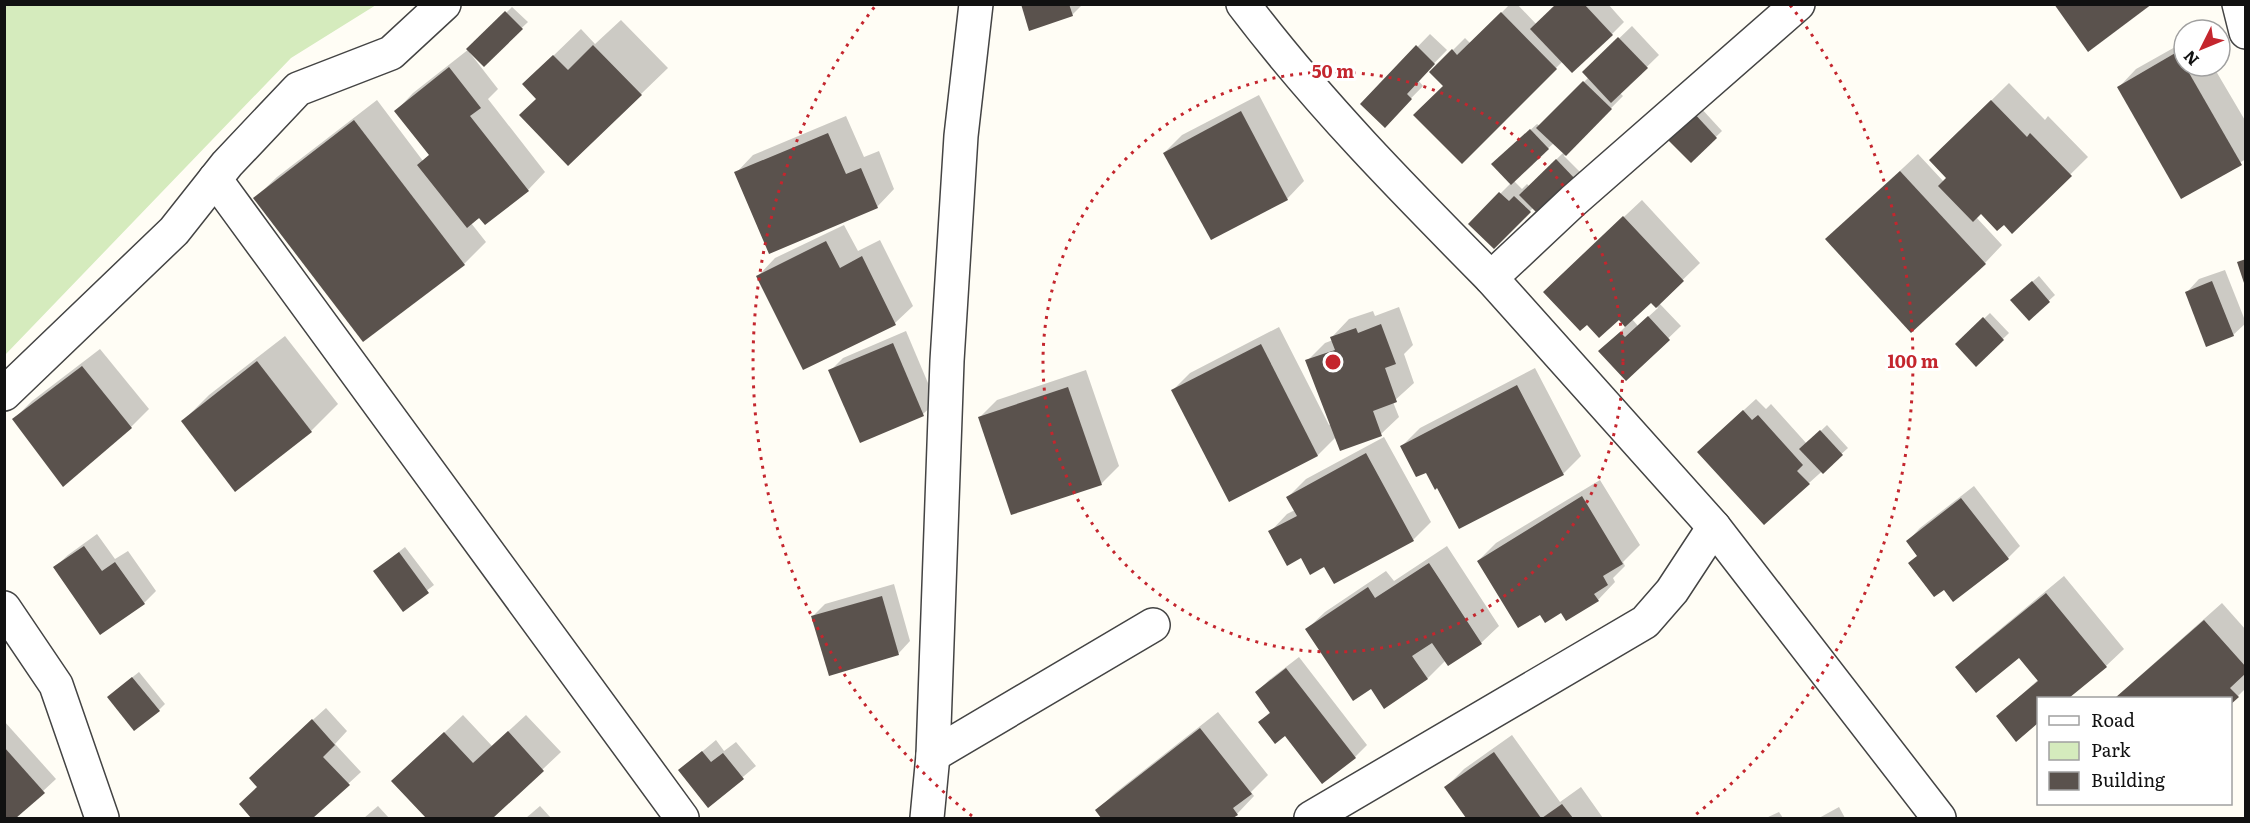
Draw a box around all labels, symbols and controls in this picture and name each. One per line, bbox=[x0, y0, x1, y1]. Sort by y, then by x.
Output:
north arrow bbox=[2172, 18, 2232, 78]
text: N bbox=[2177, 46, 2204, 72]
text: 50 m bbox=[1312, 57, 1354, 84]
text: 100 m bbox=[1887, 347, 1939, 374]
centre of rings bbox=[1323, 352, 1343, 372]
legend bbox=[2037, 697, 2232, 805]
text: Road bbox=[2091, 706, 2135, 733]
text: Park bbox=[2091, 736, 2132, 763]
text: Building bbox=[2091, 766, 2166, 793]

